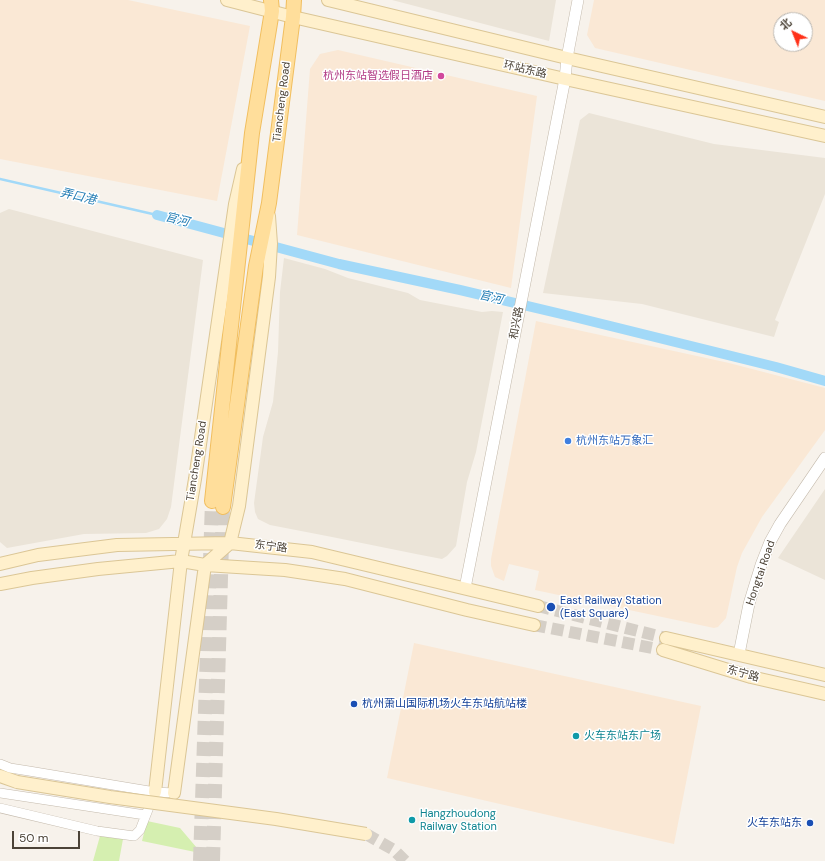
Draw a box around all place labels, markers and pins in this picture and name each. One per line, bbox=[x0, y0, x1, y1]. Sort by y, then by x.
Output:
place label: 杭州东站智选假日酒店 bbox=[323, 69, 433, 83]
marker: 杭州东站智选假日酒店 bbox=[436, 71, 446, 81]
place label: 杭州东站万象汇 bbox=[576, 434, 653, 448]
marker: 杭州东站万象汇 bbox=[563, 436, 573, 446]
place label: East Railway Station (East Square) bbox=[560, 594, 662, 620]
marker: East Railway Station (East Square) bbox=[545, 601, 557, 613]
place label: 杭州萧山国际机场火车东站航站楼 bbox=[362, 697, 527, 711]
marker: 杭州萧山国际机场火车东站航站楼 bbox=[349, 699, 359, 709]
place label: 火车东站东广场 bbox=[584, 729, 661, 743]
marker: 火车东站东广场 bbox=[571, 731, 581, 741]
place label: Hangzhoudong Railway Station bbox=[420, 807, 497, 833]
marker: Hangzhoudong Railway Station bbox=[407, 815, 417, 825]
place label: 火车东站东 bbox=[747, 816, 802, 830]
marker: 火车东站东 bbox=[805, 818, 815, 828]

